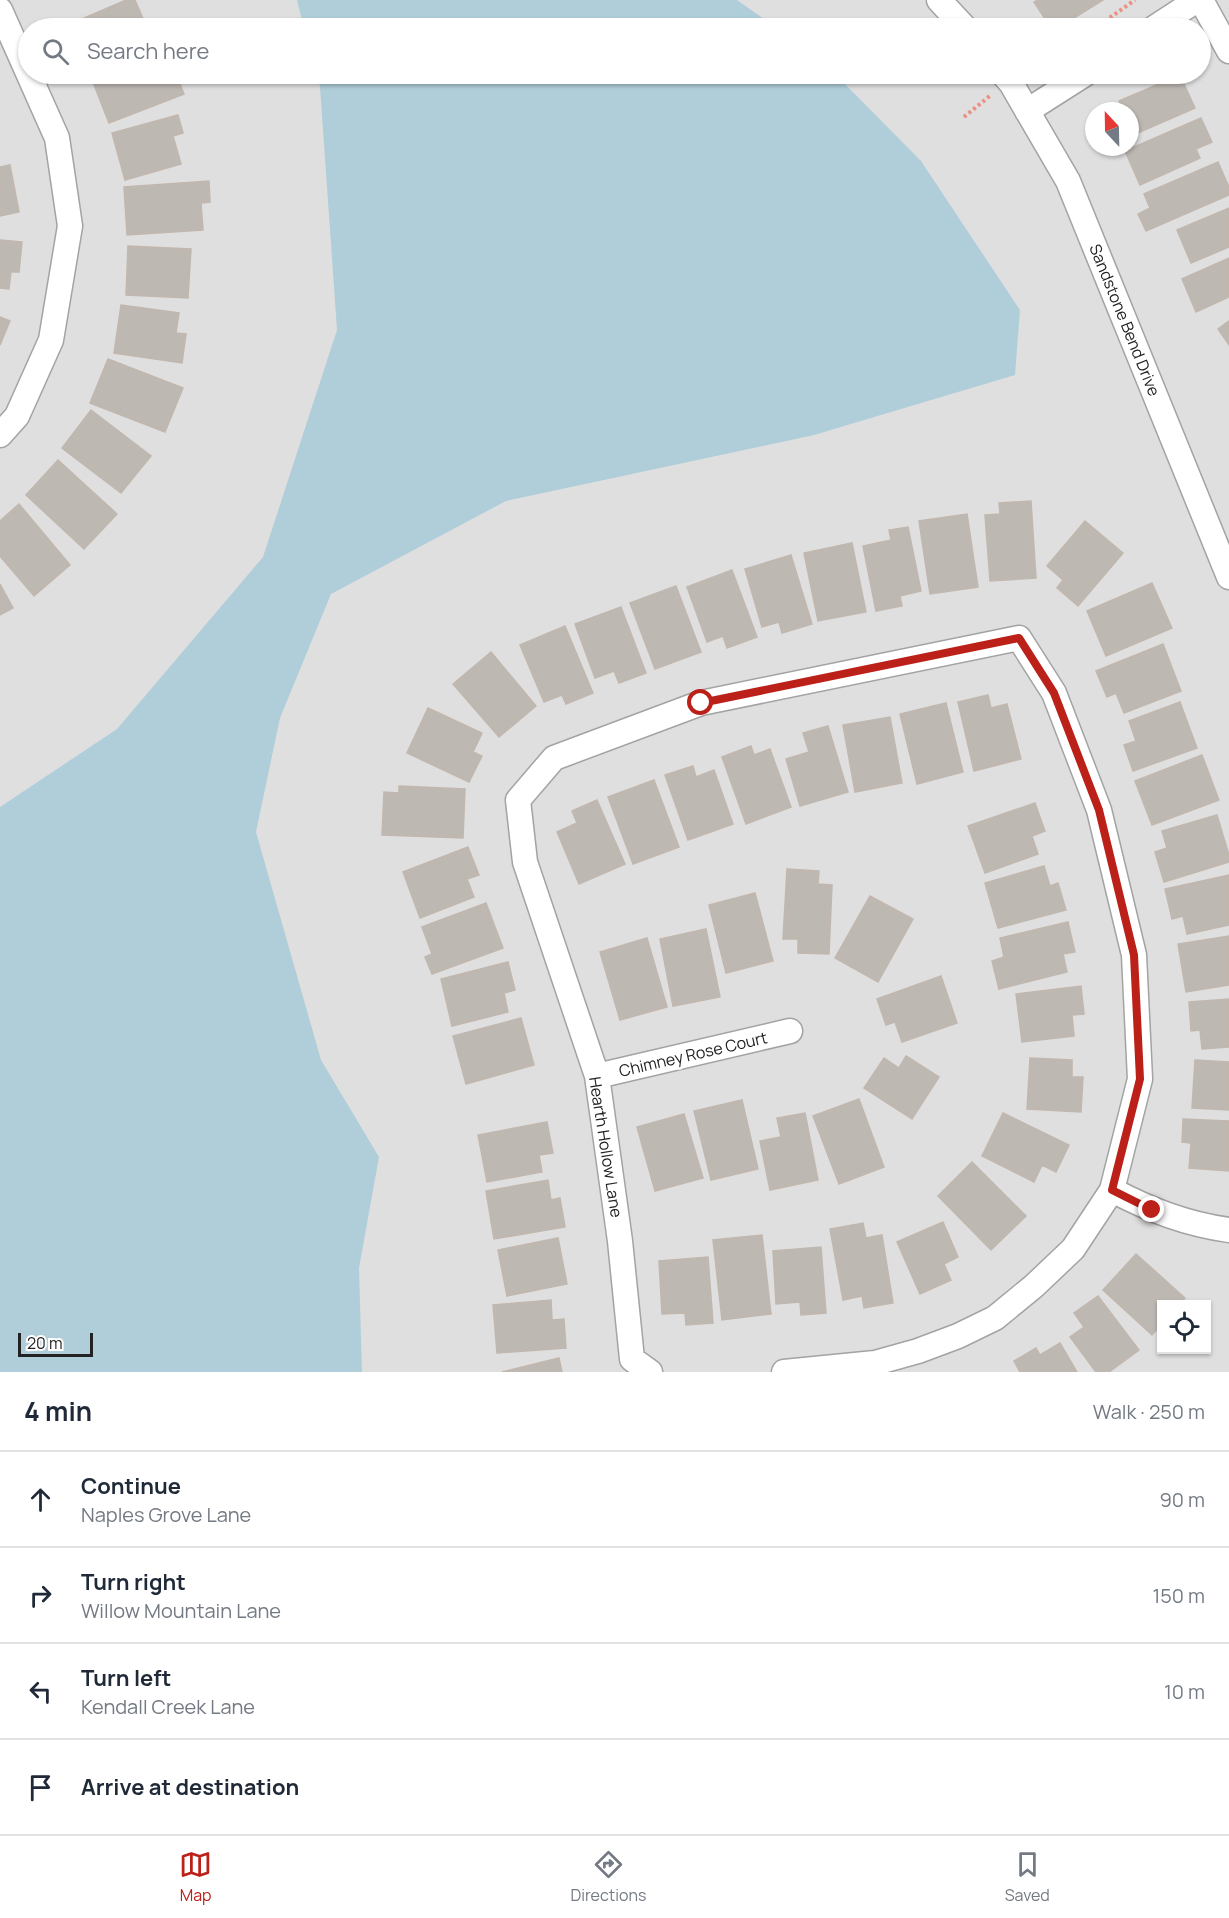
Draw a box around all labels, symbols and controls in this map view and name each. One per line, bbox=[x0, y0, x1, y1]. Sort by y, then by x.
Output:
search box bbox=[18, 18, 1211, 84]
icon: search bbox=[39, 35, 72, 68]
text: Search here bbox=[87, 36, 209, 66]
north arrow bbox=[1085, 102, 1139, 156]
street label: Sandstone Bend Drive bbox=[1084, 241, 1166, 399]
route start bbox=[687, 689, 713, 715]
street label: Chimney Rose Court bbox=[617, 1026, 769, 1082]
street label: Hearth Hollow Lane bbox=[584, 1075, 628, 1219]
route end bbox=[1138, 1196, 1164, 1222]
map controls bbox=[1157, 1300, 1211, 1354]
button: locate bbox=[1157, 1300, 1211, 1354]
scale bar bbox=[18, 1330, 93, 1358]
text: 20 m bbox=[27, 1332, 63, 1354]
text: 4 min bbox=[24, 1393, 92, 1429]
text: Walk · 250 m bbox=[1093, 1398, 1205, 1425]
text: Continue bbox=[81, 1471, 181, 1501]
icon: ahead bbox=[24, 1483, 57, 1516]
text: 90 m bbox=[1159, 1486, 1205, 1513]
text: Naples Grove Lane bbox=[81, 1501, 251, 1528]
text: Turn right bbox=[81, 1567, 186, 1597]
icon: right bbox=[24, 1579, 57, 1612]
text: 150 m bbox=[1152, 1582, 1205, 1609]
text: Willow Mountain Lane bbox=[81, 1597, 281, 1624]
text: Turn left bbox=[81, 1663, 171, 1693]
icon: left bbox=[24, 1675, 57, 1708]
text: 10 m bbox=[1164, 1678, 1205, 1705]
text: Kendall Creek Lane bbox=[81, 1693, 255, 1720]
icon: arrive bbox=[24, 1771, 57, 1804]
text: Arrive at destination bbox=[81, 1772, 299, 1802]
tab: Map bbox=[179, 1848, 212, 1906]
tab: Directions bbox=[571, 1848, 646, 1906]
tab: Saved bbox=[1005, 1848, 1050, 1906]

